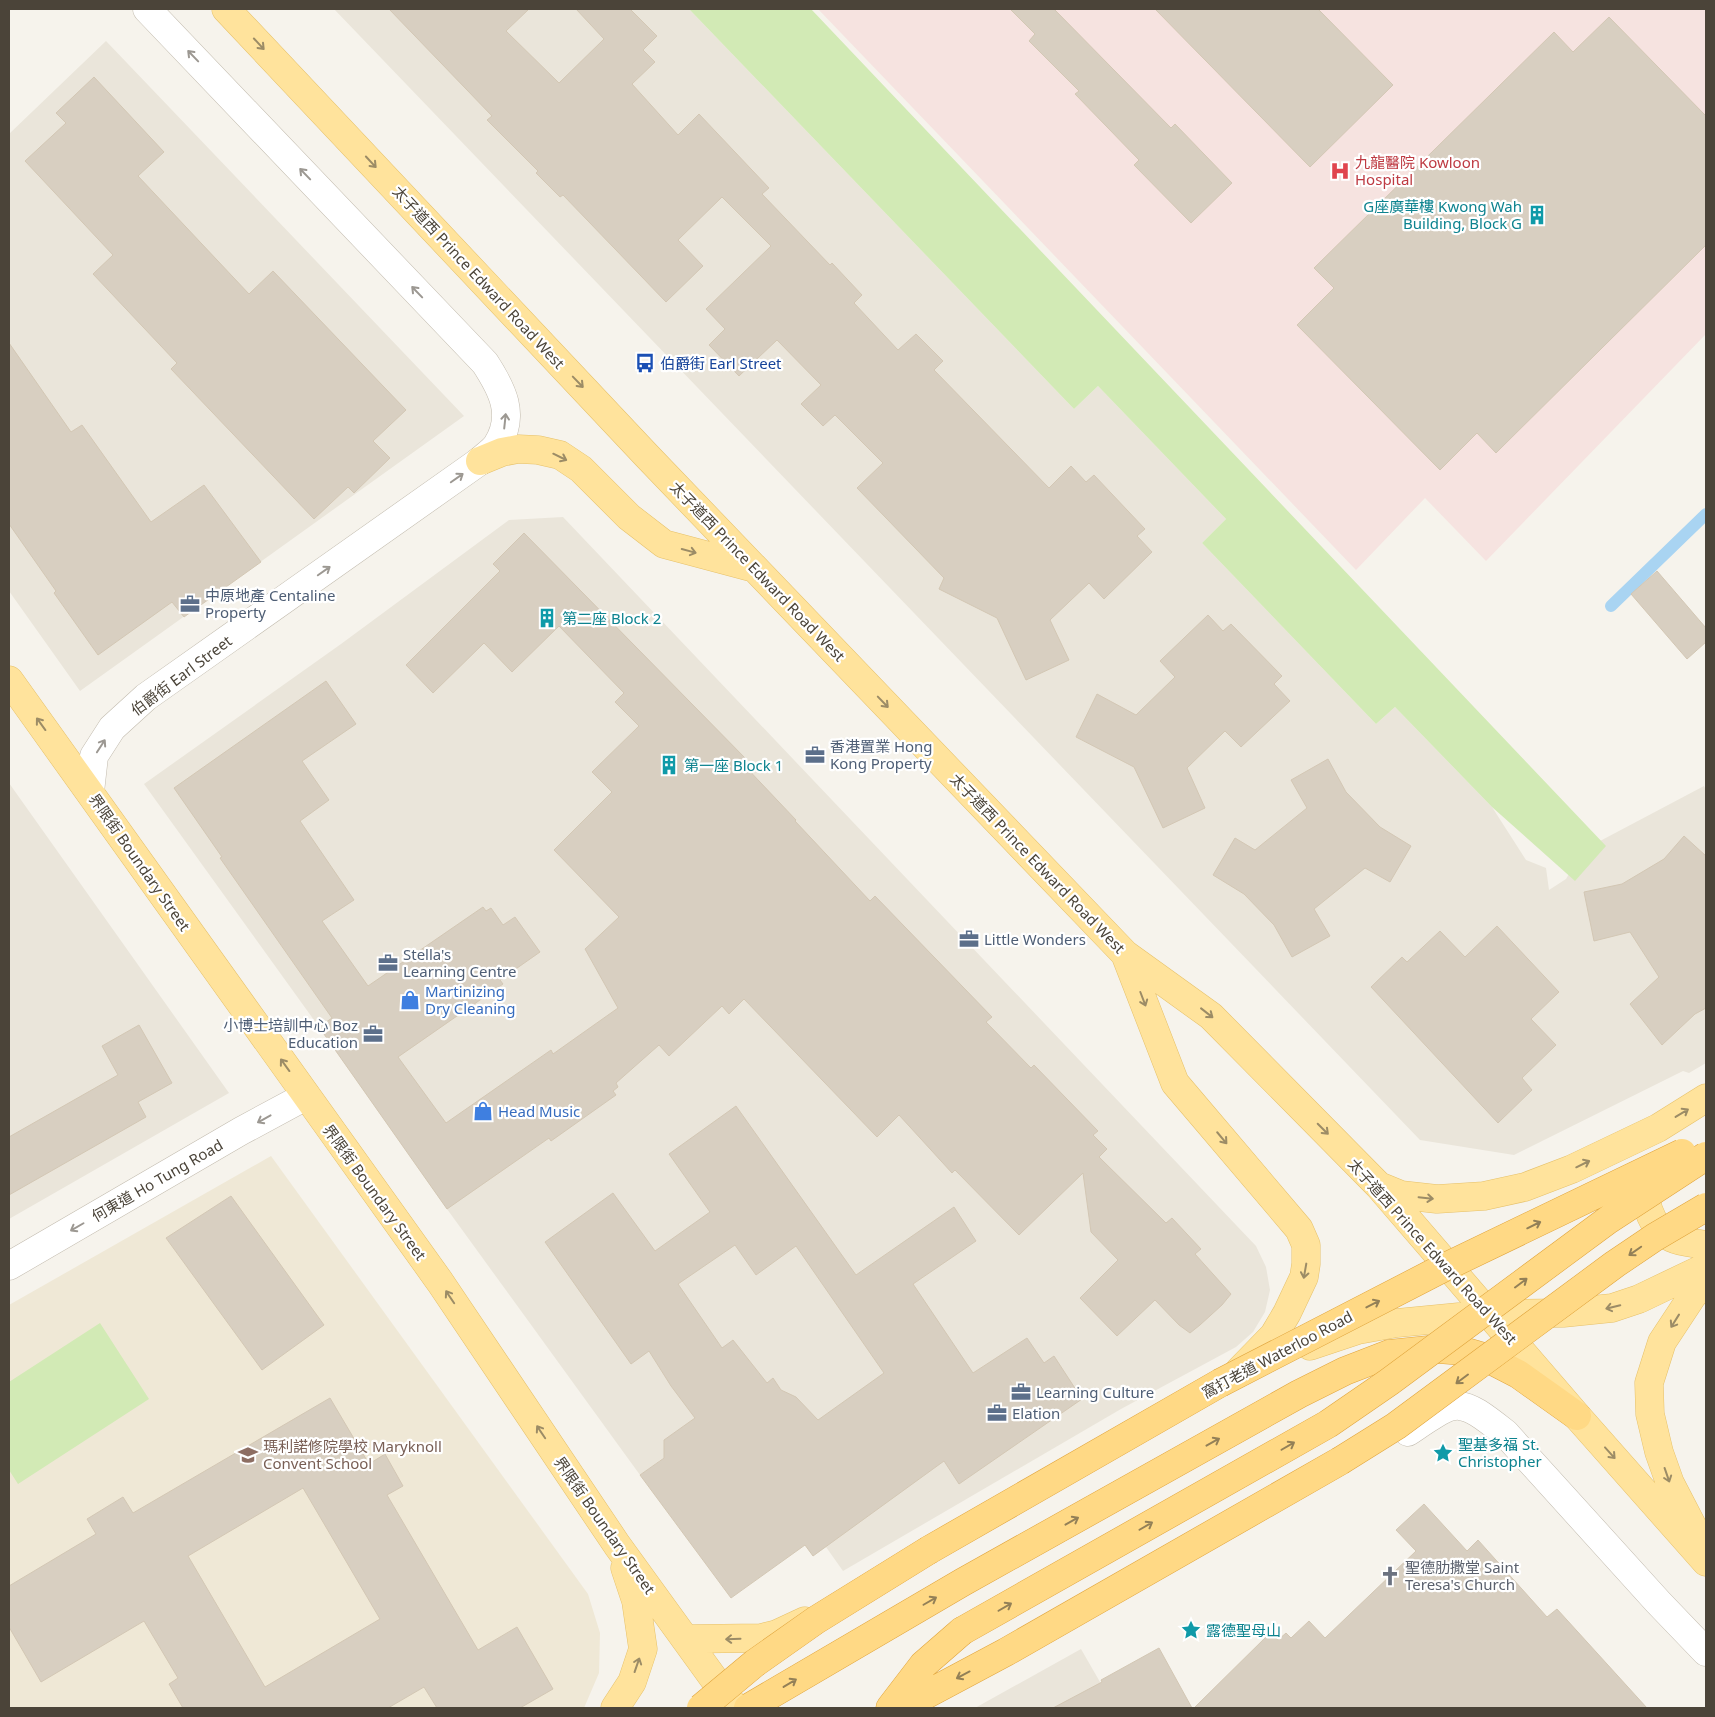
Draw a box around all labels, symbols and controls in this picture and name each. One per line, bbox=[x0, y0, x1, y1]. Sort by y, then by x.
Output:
one-way arrow bbox=[253, 38, 265, 51]
one-way arrow bbox=[187, 50, 199, 63]
place label: 九龍醫院 Kowloon Hospital bbox=[1355, 152, 1480, 189]
one-way arrow bbox=[365, 156, 377, 169]
hospital icon: 九龍醫院 Kowloon Hospital bbox=[1329, 160, 1351, 182]
one-way arrow bbox=[299, 168, 311, 180]
street label: 太子道西 Prince Edward Road West bbox=[389, 181, 570, 373]
place label: G座廣華樓 Kwong Wah Building, Block G bbox=[1363, 196, 1522, 233]
building icon: G座廣華樓 Kwong Wah Building, Block G bbox=[1526, 204, 1548, 226]
one-way arrow bbox=[411, 285, 423, 298]
bus stop icon: 伯爵街 Earl Street bbox=[634, 352, 656, 374]
place label: 伯爵街 Earl Street bbox=[660, 353, 782, 373]
one-way arrow bbox=[572, 376, 584, 388]
one-way arrow bbox=[500, 414, 510, 430]
one-way arrow bbox=[552, 453, 567, 462]
one-way arrow bbox=[450, 473, 464, 483]
street label: 太子道西 Prince Edward Road West bbox=[666, 477, 850, 666]
one-way arrow bbox=[681, 547, 697, 556]
one-way arrow bbox=[317, 566, 331, 577]
place label: 中原地產 Centaline Property bbox=[205, 585, 335, 622]
office icon: 中原地產 Centaline Property bbox=[179, 593, 201, 615]
building icon: 第二座 Block 2 bbox=[536, 607, 558, 629]
place label: 第二座 Block 2 bbox=[562, 608, 661, 628]
street label: 伯爵街 Earl Street bbox=[126, 630, 236, 720]
one-way arrow bbox=[877, 695, 889, 708]
one-way arrow bbox=[36, 718, 46, 732]
place label: 香港置業 Hong Kong Property bbox=[830, 736, 933, 773]
one-way arrow bbox=[96, 739, 106, 753]
office icon: 香港置業 Hong Kong Property bbox=[804, 744, 826, 766]
building icon: 第一座 Block 1 bbox=[658, 754, 680, 776]
place label: 第一座 Block 1 bbox=[684, 755, 783, 775]
street label: 太子道西 Prince Edward Road West bbox=[946, 769, 1130, 958]
street label: 界限街 Boundary Street bbox=[85, 789, 195, 935]
office icon: Little Wonders bbox=[958, 928, 980, 950]
place label: Little Wonders bbox=[984, 929, 1086, 949]
place label: Stella's Learning Centre bbox=[403, 944, 516, 981]
office icon: Stella's Learning Centre bbox=[377, 952, 399, 974]
place label: Martinizing Dry Cleaning bbox=[425, 981, 516, 1018]
shop icon: Martinizing Dry Cleaning bbox=[399, 989, 421, 1011]
one-way arrow bbox=[1138, 991, 1148, 1006]
one-way arrow bbox=[1200, 1008, 1213, 1019]
place label: 小博士培訓中心 Boz Education bbox=[223, 1015, 358, 1052]
office icon: 小博士培訓中心 Boz Education bbox=[362, 1023, 384, 1045]
one-way arrow bbox=[280, 1058, 290, 1072]
shop icon: Head Music bbox=[472, 1100, 494, 1122]
place label: Head Music bbox=[498, 1101, 580, 1121]
one-way arrow bbox=[1675, 1108, 1689, 1119]
one-way arrow bbox=[256, 1114, 271, 1124]
street label: 界限街 Boundary Street bbox=[319, 1120, 431, 1265]
one-way arrow bbox=[1316, 1123, 1329, 1135]
one-way arrow bbox=[1216, 1132, 1228, 1145]
street label: 何東道 Ho Tung Road bbox=[88, 1134, 226, 1226]
street label: 太子道西 Prince Edward Road West bbox=[1344, 1154, 1522, 1349]
one-way arrow bbox=[1575, 1159, 1590, 1169]
one-way arrow bbox=[1417, 1193, 1433, 1203]
one-way arrow bbox=[1526, 1219, 1541, 1229]
one-way arrow bbox=[71, 1222, 85, 1232]
one-way arrow bbox=[1628, 1246, 1642, 1256]
one-way arrow bbox=[1299, 1263, 1309, 1279]
one-way arrow bbox=[1514, 1278, 1527, 1289]
one-way arrow bbox=[445, 1290, 456, 1304]
one-way arrow bbox=[1365, 1299, 1380, 1309]
one-way arrow bbox=[1606, 1303, 1622, 1312]
street label: 窩打老道 Waterloo Road bbox=[1198, 1306, 1356, 1402]
one-way arrow bbox=[1670, 1313, 1680, 1327]
one-way arrow bbox=[1455, 1374, 1469, 1384]
office icon: Learning Culture bbox=[1010, 1381, 1032, 1403]
place label: Learning Culture bbox=[1036, 1382, 1154, 1402]
office icon: Elation bbox=[986, 1402, 1008, 1424]
place label: Elation bbox=[1012, 1403, 1060, 1423]
one-way arrow bbox=[536, 1425, 546, 1439]
place label: 聖基多福 St. Christopher bbox=[1458, 1434, 1542, 1471]
place label: 瑪利諾修院學校 Maryknoll Convent School bbox=[263, 1436, 442, 1473]
one-way arrow bbox=[1206, 1437, 1221, 1447]
one-way arrow bbox=[1280, 1441, 1294, 1451]
place icon: 聖基多福 St. Christopher bbox=[1432, 1442, 1454, 1464]
school or university icon: 瑪利諾修院學校 Maryknoll Convent School bbox=[237, 1444, 259, 1466]
one-way arrow bbox=[1604, 1446, 1616, 1459]
street label: 界限街 Boundary Street bbox=[550, 1452, 660, 1598]
one-way arrow bbox=[1663, 1467, 1672, 1482]
one-way arrow bbox=[1064, 1516, 1078, 1526]
one-way arrow bbox=[1139, 1521, 1153, 1531]
place label: 聖德肋撒堂 Saint Teresa's Church bbox=[1405, 1557, 1520, 1594]
church icon: 聖德肋撒堂 Saint Teresa's Church bbox=[1379, 1565, 1401, 1587]
one-way arrow bbox=[923, 1596, 937, 1606]
one-way arrow bbox=[997, 1601, 1012, 1611]
place icon: 露德聖母山 bbox=[1180, 1619, 1202, 1641]
place label: 露德聖母山 bbox=[1206, 1620, 1281, 1640]
one-way arrow bbox=[726, 1635, 742, 1644]
one-way arrow bbox=[633, 1658, 642, 1674]
one-way arrow bbox=[956, 1670, 971, 1680]
one-way arrow bbox=[782, 1677, 796, 1687]

